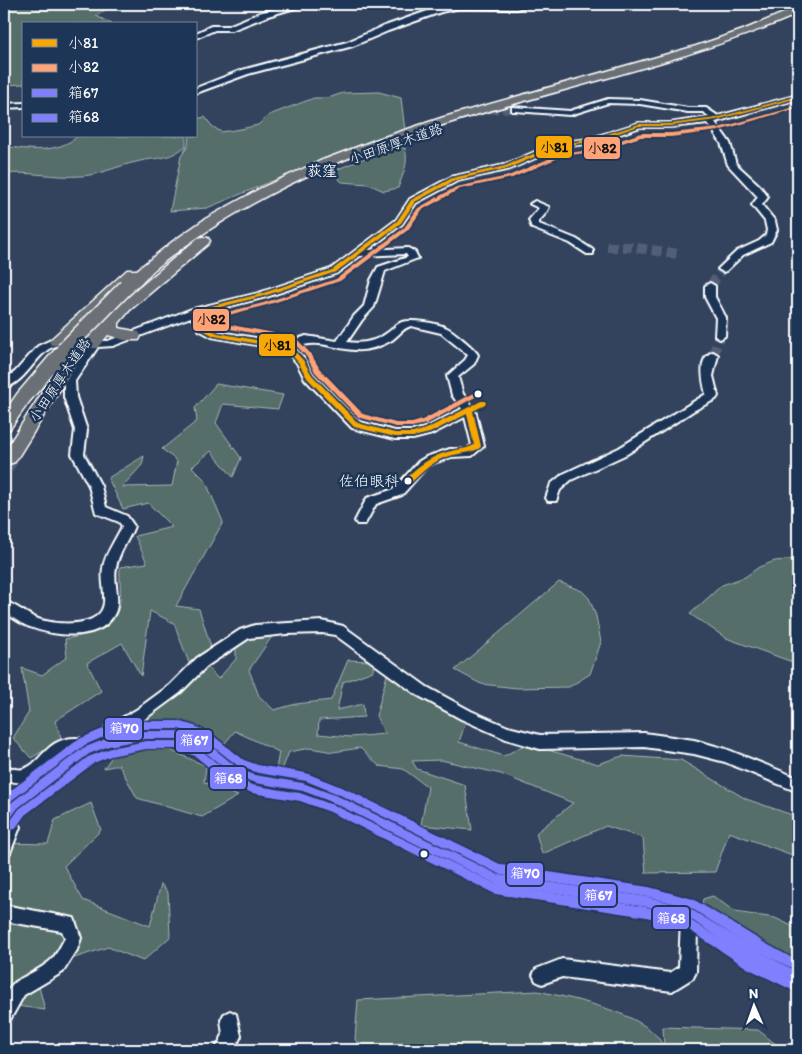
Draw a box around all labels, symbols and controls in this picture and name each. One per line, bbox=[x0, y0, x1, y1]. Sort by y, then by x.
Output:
legend bbox=[22, 22, 198, 138]
text: 小81 bbox=[68, 34, 98, 52]
text: 小82 bbox=[68, 58, 99, 76]
text: 箱67 bbox=[68, 84, 99, 102]
text: 箱68 bbox=[68, 108, 99, 126]
street label: 小田原厚木道路 bbox=[347, 120, 445, 168]
line badge: 小81 bbox=[535, 135, 573, 159]
line badge: 小82 bbox=[583, 136, 621, 160]
text: 小81 bbox=[540, 139, 569, 156]
text: 小82 bbox=[587, 140, 617, 157]
district label: 荻窪 bbox=[307, 162, 337, 180]
line badge: 小82 bbox=[192, 308, 230, 332]
text: 小82 bbox=[196, 311, 226, 328]
line badge: 小81 bbox=[258, 333, 296, 357]
street label: 小田原厚木道路 bbox=[26, 335, 94, 425]
text: 小81 bbox=[263, 337, 292, 354]
unlabelled marker bbox=[473, 389, 483, 399]
place label: 佐伯眼科 bbox=[339, 472, 399, 490]
marker: 佐伯眼科 bbox=[403, 476, 413, 486]
line badge: 箱70 bbox=[104, 717, 143, 741]
text: 箱70 bbox=[109, 720, 139, 737]
line badge: 箱67 bbox=[175, 729, 213, 753]
text: 箱67 bbox=[180, 732, 208, 749]
line badge: 箱68 bbox=[209, 766, 247, 790]
text: 箱68 bbox=[213, 770, 243, 787]
unlabelled marker bbox=[419, 849, 429, 859]
line badge: 箱70 bbox=[506, 862, 544, 886]
text: 箱70 bbox=[510, 865, 540, 882]
line badge: 箱67 bbox=[579, 883, 617, 907]
text: 箱67 bbox=[584, 887, 612, 904]
line badge: 箱68 bbox=[652, 906, 690, 930]
text: 箱68 bbox=[656, 910, 686, 927]
north arrow bbox=[730, 982, 780, 1032]
text: N bbox=[749, 985, 759, 1002]

